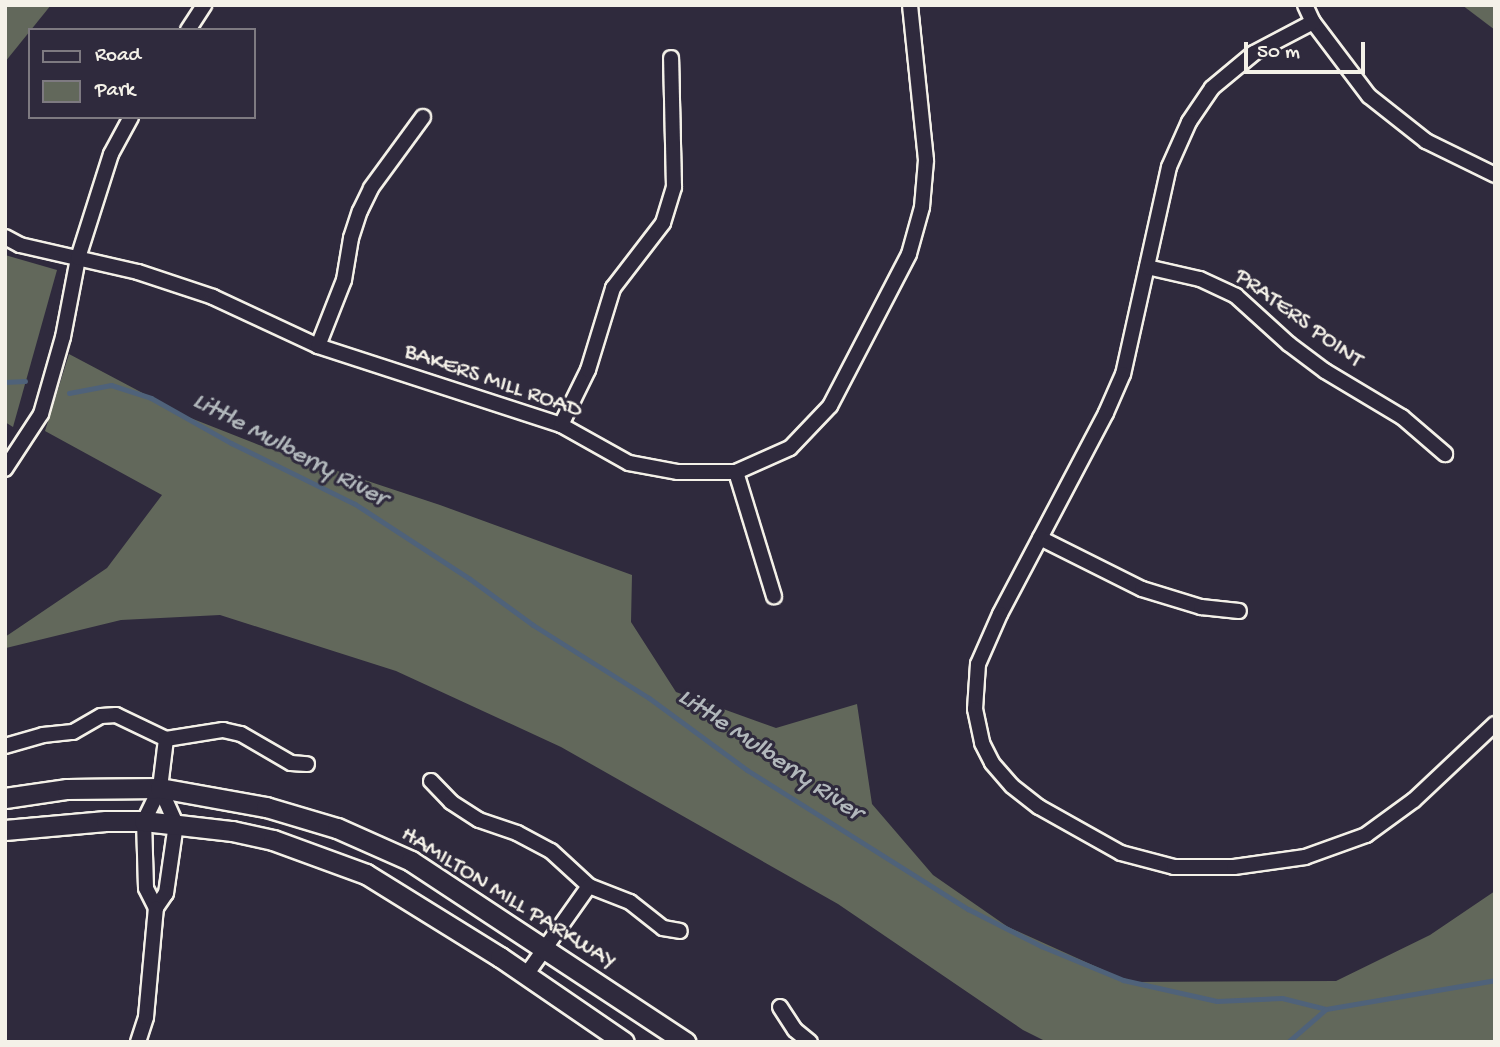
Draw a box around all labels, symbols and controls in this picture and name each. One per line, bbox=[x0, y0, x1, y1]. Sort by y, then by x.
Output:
legend bbox=[28, 28, 256, 119]
scale bar bbox=[1248, 28, 1369, 72]
text: 50 m bbox=[1257, 41, 1300, 66]
text: Road bbox=[95, 44, 141, 69]
text: Park bbox=[95, 79, 135, 104]
street label: PRATERS POINT bbox=[1228, 263, 1368, 375]
street label: BAKERS MILL ROAD bbox=[400, 338, 586, 426]
water label: Little Mulberry River bbox=[187, 387, 391, 515]
water label: Little Mulberry River bbox=[671, 683, 867, 829]
street label: HAMILTON MILL PARKWAY bbox=[395, 821, 621, 977]

